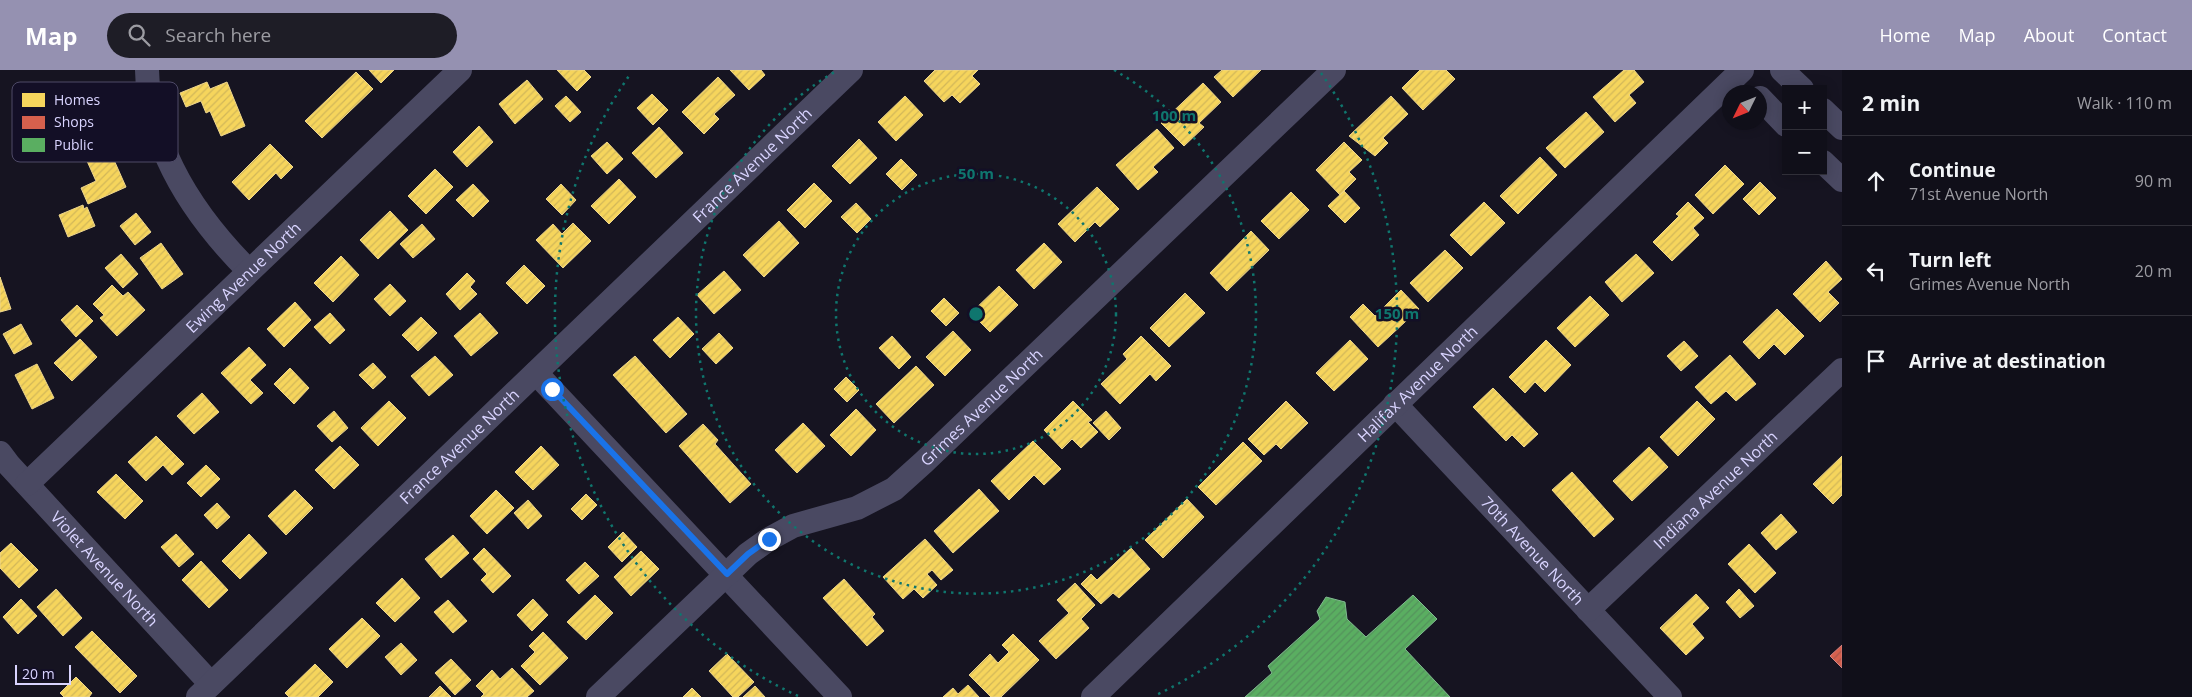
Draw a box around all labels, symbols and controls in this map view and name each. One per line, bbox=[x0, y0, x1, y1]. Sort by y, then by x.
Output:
search box bbox=[107, 13, 457, 58]
text: Map bbox=[25, 19, 77, 52]
icon: search bbox=[125, 21, 153, 49]
text: Search here bbox=[165, 22, 271, 48]
text: Home bbox=[1880, 23, 1930, 47]
text: Map bbox=[1958, 23, 1996, 47]
text: About bbox=[2024, 23, 2074, 47]
text: Contact bbox=[2102, 23, 2167, 47]
legend bbox=[12, 82, 178, 162]
north arrow bbox=[1722, 85, 1767, 130]
map controls bbox=[1782, 85, 1827, 175]
button: + bbox=[1782, 85, 1827, 130]
text: 2 min bbox=[1862, 89, 1920, 117]
text: Homes bbox=[54, 90, 101, 109]
text: Walk · 110 m bbox=[2077, 92, 2172, 114]
street label: France Avenue North bbox=[687, 102, 817, 228]
text: 100 m bbox=[1152, 105, 1196, 125]
text: Shops bbox=[54, 112, 94, 131]
button: − bbox=[1782, 130, 1827, 175]
text: Public bbox=[54, 135, 94, 154]
text: Continue bbox=[1909, 157, 1996, 183]
text: 50 m bbox=[958, 163, 994, 183]
icon: ahead bbox=[1862, 167, 1890, 195]
text: 90 m bbox=[2135, 170, 2172, 192]
text: 71st Avenue North bbox=[1909, 183, 2048, 205]
street label: Ewing Avenue North bbox=[181, 217, 306, 338]
text: Turn left bbox=[1909, 247, 1991, 273]
icon: left bbox=[1862, 257, 1890, 285]
text: 20 m bbox=[2135, 260, 2172, 282]
text: Grimes Avenue North bbox=[1909, 273, 2070, 295]
text: 150 m bbox=[1375, 303, 1419, 323]
centre of rings bbox=[967, 305, 985, 323]
street label: Halifax Avenue North bbox=[1352, 320, 1482, 447]
street label: Grimes Avenue North bbox=[915, 344, 1047, 471]
icon: arrive bbox=[1862, 347, 1890, 375]
text: Arrive at destination bbox=[1909, 348, 2106, 374]
route start bbox=[541, 378, 564, 401]
street label: France Avenue North bbox=[395, 384, 524, 509]
street label: Indiana Avenue North bbox=[1648, 426, 1782, 554]
street label: 70th Avenue North bbox=[1476, 491, 1589, 610]
street label: Violet Avenue North bbox=[46, 506, 163, 631]
route end bbox=[758, 528, 781, 551]
scale bar bbox=[15, 662, 71, 685]
text: 20 m bbox=[22, 664, 55, 683]

